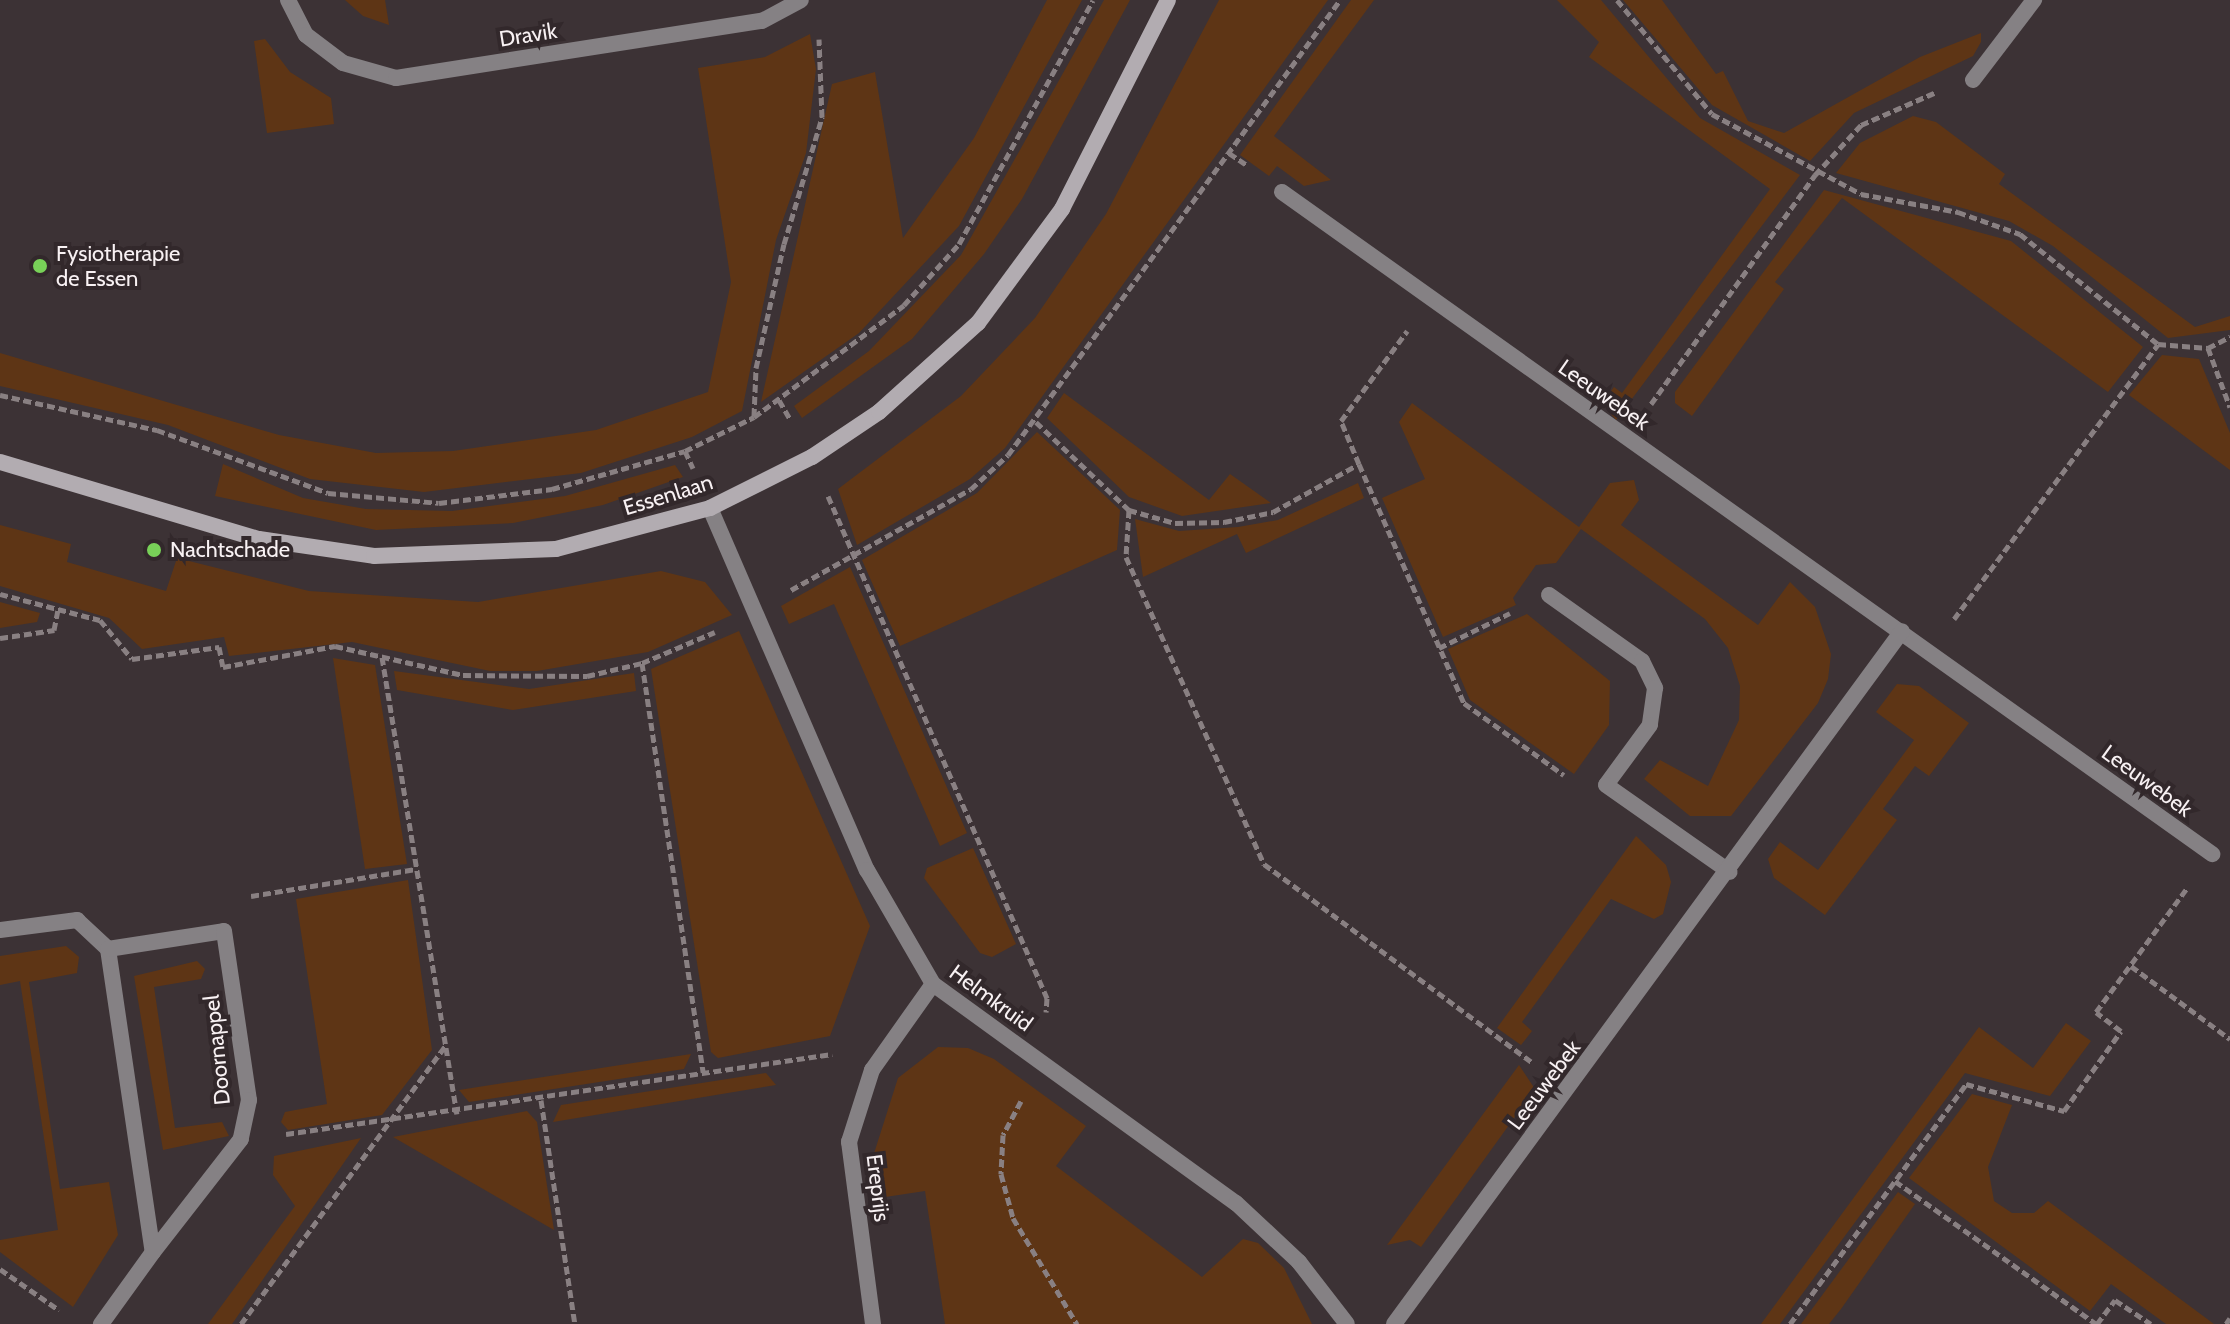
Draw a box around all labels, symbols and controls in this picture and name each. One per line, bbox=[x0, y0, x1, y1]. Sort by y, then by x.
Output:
street label: Dravik bbox=[497, 17, 559, 53]
place label: Fysiotherapie de Essen bbox=[56, 240, 180, 292]
marker: Fysiotherapie de Essen bbox=[31, 257, 49, 275]
street label: Leeuwebek bbox=[1553, 354, 1655, 436]
street label: Essenlaan bbox=[620, 469, 716, 521]
place label: Nachtschade bbox=[170, 537, 290, 563]
marker: Nachtschade bbox=[145, 541, 163, 559]
street label: Leeuwebek bbox=[2097, 739, 2197, 823]
street label: Helmkruid bbox=[944, 959, 1038, 1037]
street label: Doornappel bbox=[198, 994, 236, 1106]
street label: Leeuwebek bbox=[1502, 1035, 1586, 1135]
street label: Ereprijs bbox=[861, 1153, 895, 1223]

